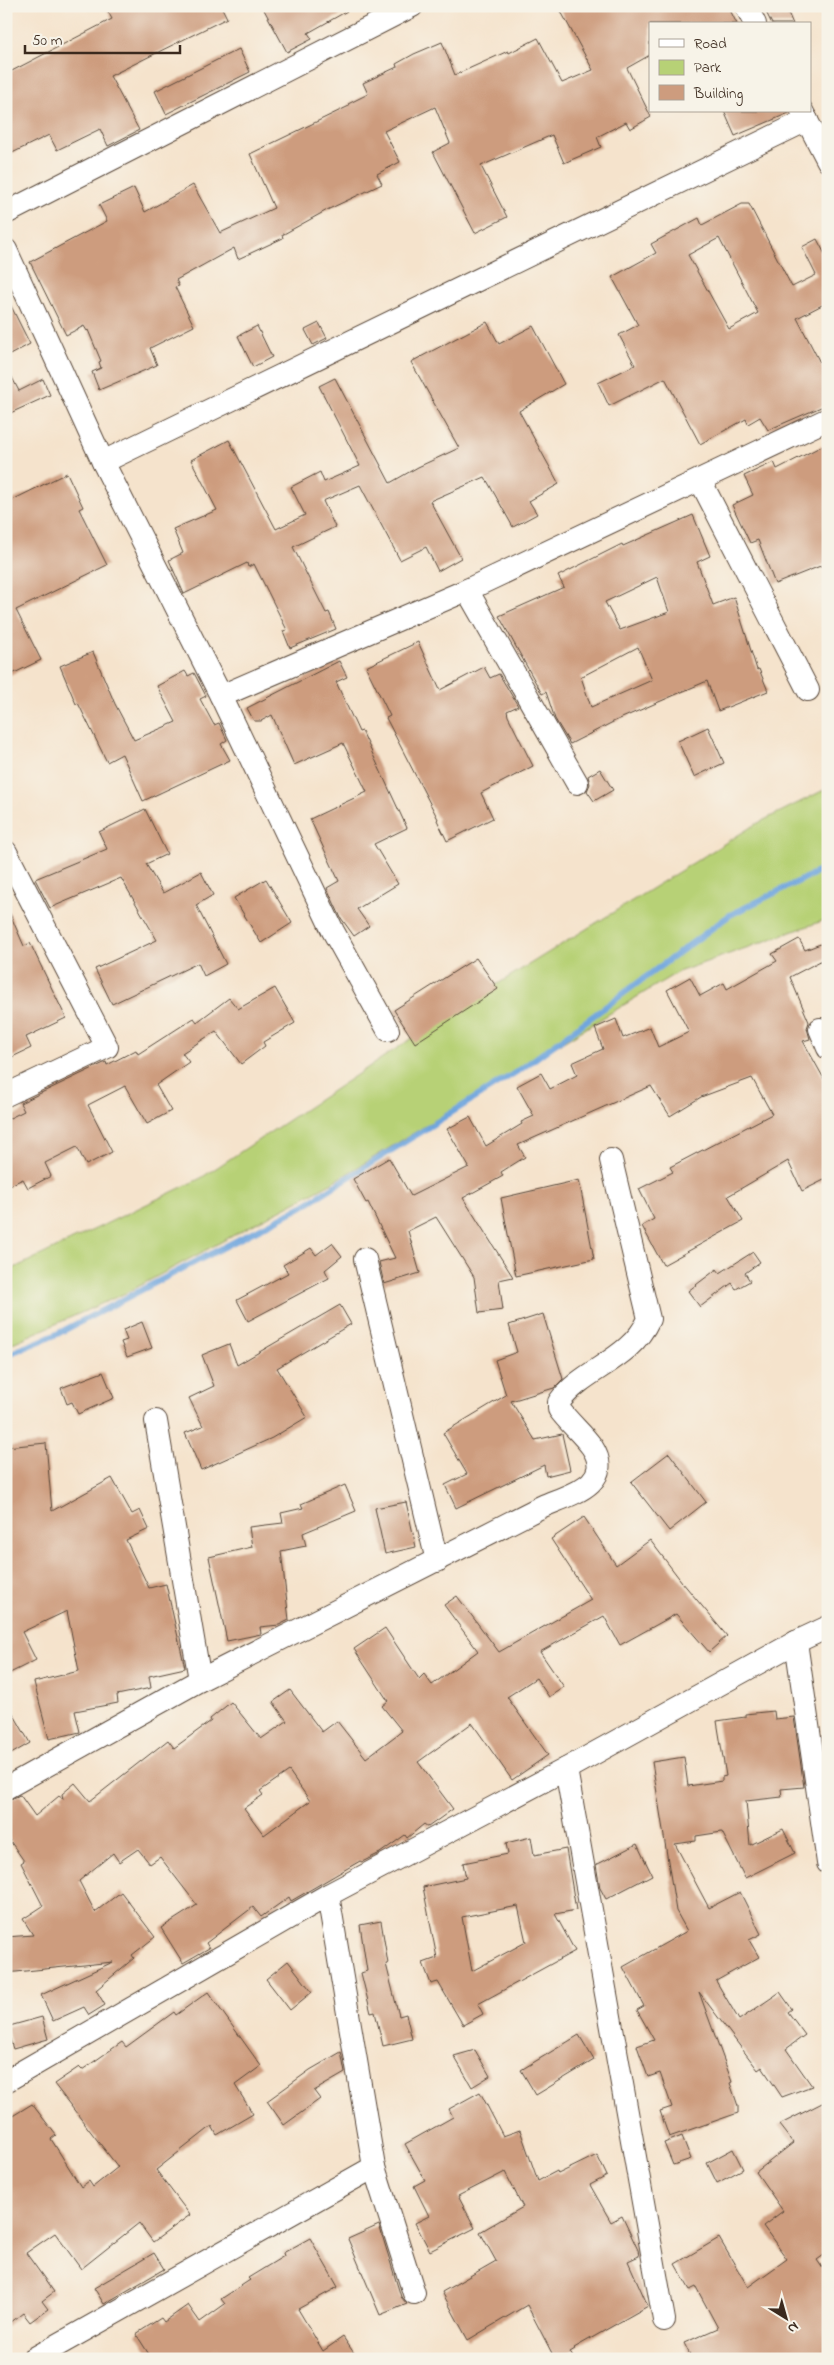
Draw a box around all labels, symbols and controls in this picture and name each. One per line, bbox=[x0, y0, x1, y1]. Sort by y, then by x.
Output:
scale bar bbox=[25, 22, 180, 54]
legend bbox=[649, 22, 812, 112]
text: 50 m bbox=[32, 30, 63, 52]
text: Road bbox=[694, 33, 727, 55]
text: Park bbox=[694, 57, 722, 79]
text: Building bbox=[693, 83, 743, 106]
north arrow bbox=[762, 2292, 812, 2342]
text: N bbox=[783, 2316, 803, 2338]

